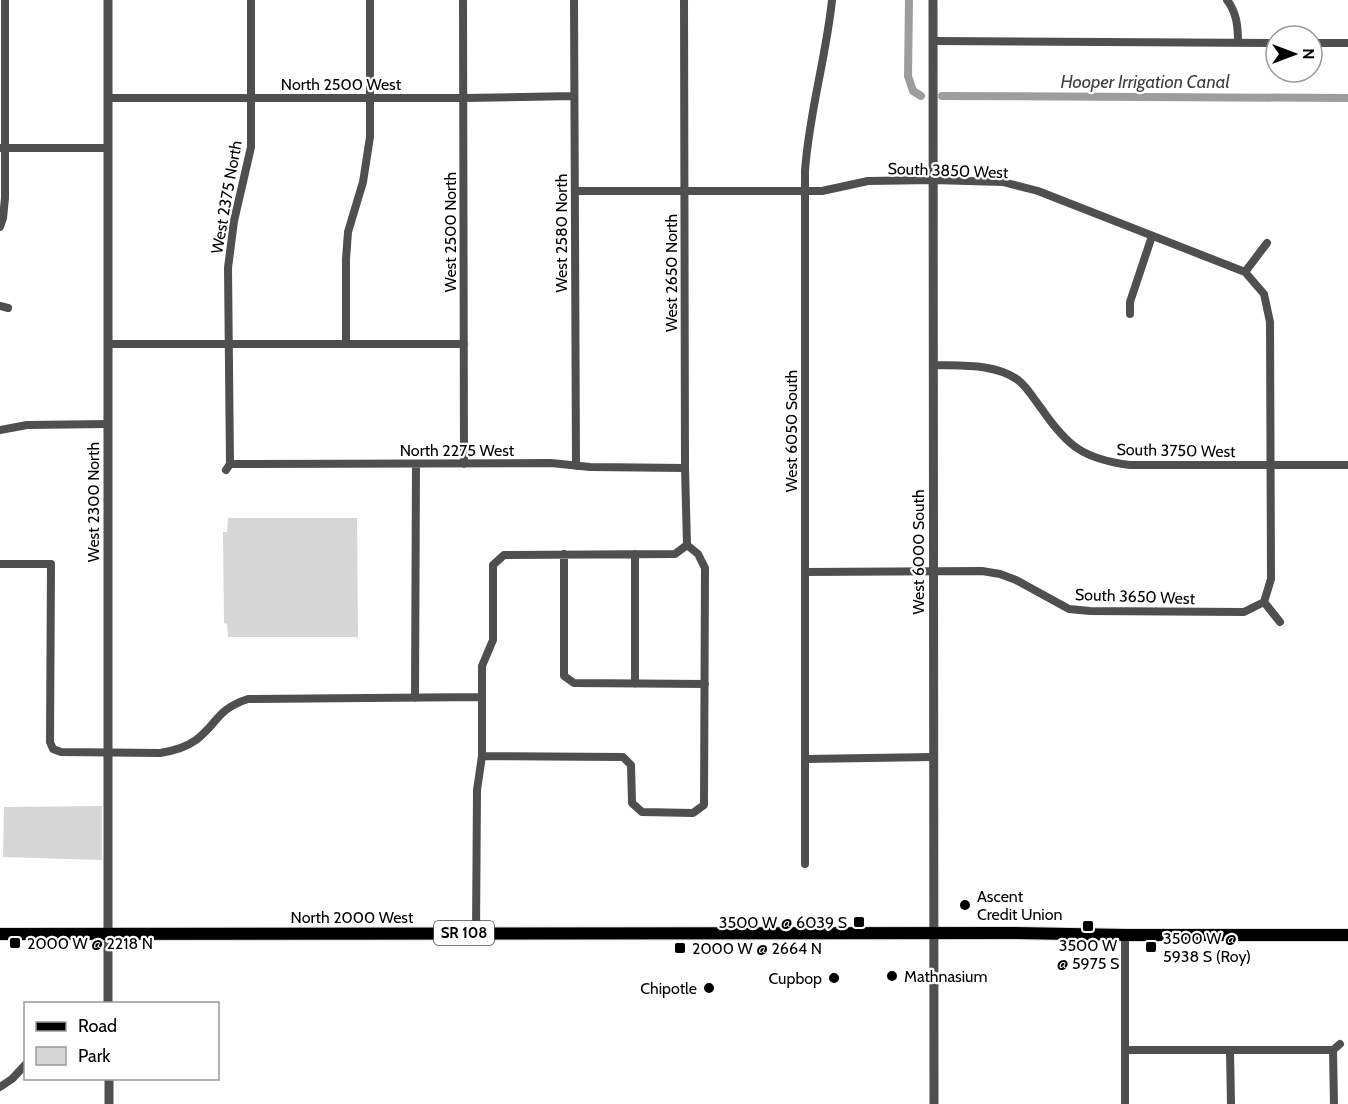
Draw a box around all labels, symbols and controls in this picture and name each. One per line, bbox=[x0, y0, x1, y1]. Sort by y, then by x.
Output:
north arrow bbox=[1264, 24, 1324, 84]
text: N bbox=[1299, 48, 1318, 60]
water label: Hooper Irrigation Canal bbox=[1060, 71, 1230, 93]
street label: North 2500 West bbox=[281, 75, 402, 94]
street label: West 2375 North bbox=[207, 139, 246, 255]
street label: South 3850 West bbox=[887, 159, 1009, 182]
street label: West 2500 North bbox=[441, 172, 460, 292]
street label: West 2580 North bbox=[552, 174, 571, 292]
street label: West 2650 North bbox=[662, 214, 681, 332]
street label: West 6050 South bbox=[782, 370, 801, 492]
street label: South 3750 West bbox=[1116, 440, 1236, 461]
street label: North 2275 West bbox=[400, 441, 515, 460]
street label: West 2300 North bbox=[84, 442, 103, 562]
street label: West 6000 South bbox=[909, 489, 928, 615]
street label: South 3650 West bbox=[1075, 585, 1196, 608]
place label: Ascent Credit Union bbox=[977, 887, 1063, 924]
marker: Ascent Credit Union bbox=[958, 898, 972, 912]
street label: North 2000 West bbox=[291, 908, 414, 927]
place label: 3500 W @ 6039 S bbox=[719, 913, 847, 932]
marker: 3500 W @ 6039 S bbox=[852, 915, 866, 929]
marker: 3500 W @ 5975 S bbox=[1081, 919, 1095, 933]
road number: SR 108 bbox=[434, 921, 494, 945]
place label: 3500 W @ 5938 S (Roy) bbox=[1163, 929, 1251, 966]
place label: 2000 W @ 2218 N bbox=[27, 934, 153, 953]
marker: 2000 W @ 2218 N bbox=[8, 936, 22, 950]
place label: 3500 W @ 5975 S bbox=[1057, 936, 1119, 973]
place label: 2000 W @ 2664 N bbox=[692, 939, 822, 958]
marker: 3500 W @ 5938 S (Roy) bbox=[1144, 940, 1158, 954]
marker: 2000 W @ 2664 N bbox=[673, 941, 687, 955]
place label: Mathnasium bbox=[904, 967, 988, 986]
place label: Cupbop bbox=[768, 969, 822, 988]
marker: Mathnasium bbox=[885, 969, 899, 983]
marker: Cupbop bbox=[827, 971, 841, 985]
place label: Chipotle bbox=[640, 979, 697, 998]
marker: Chipotle bbox=[702, 981, 716, 995]
legend bbox=[24, 1002, 219, 1080]
text: Road bbox=[78, 1015, 117, 1037]
text: Park bbox=[78, 1045, 111, 1067]

